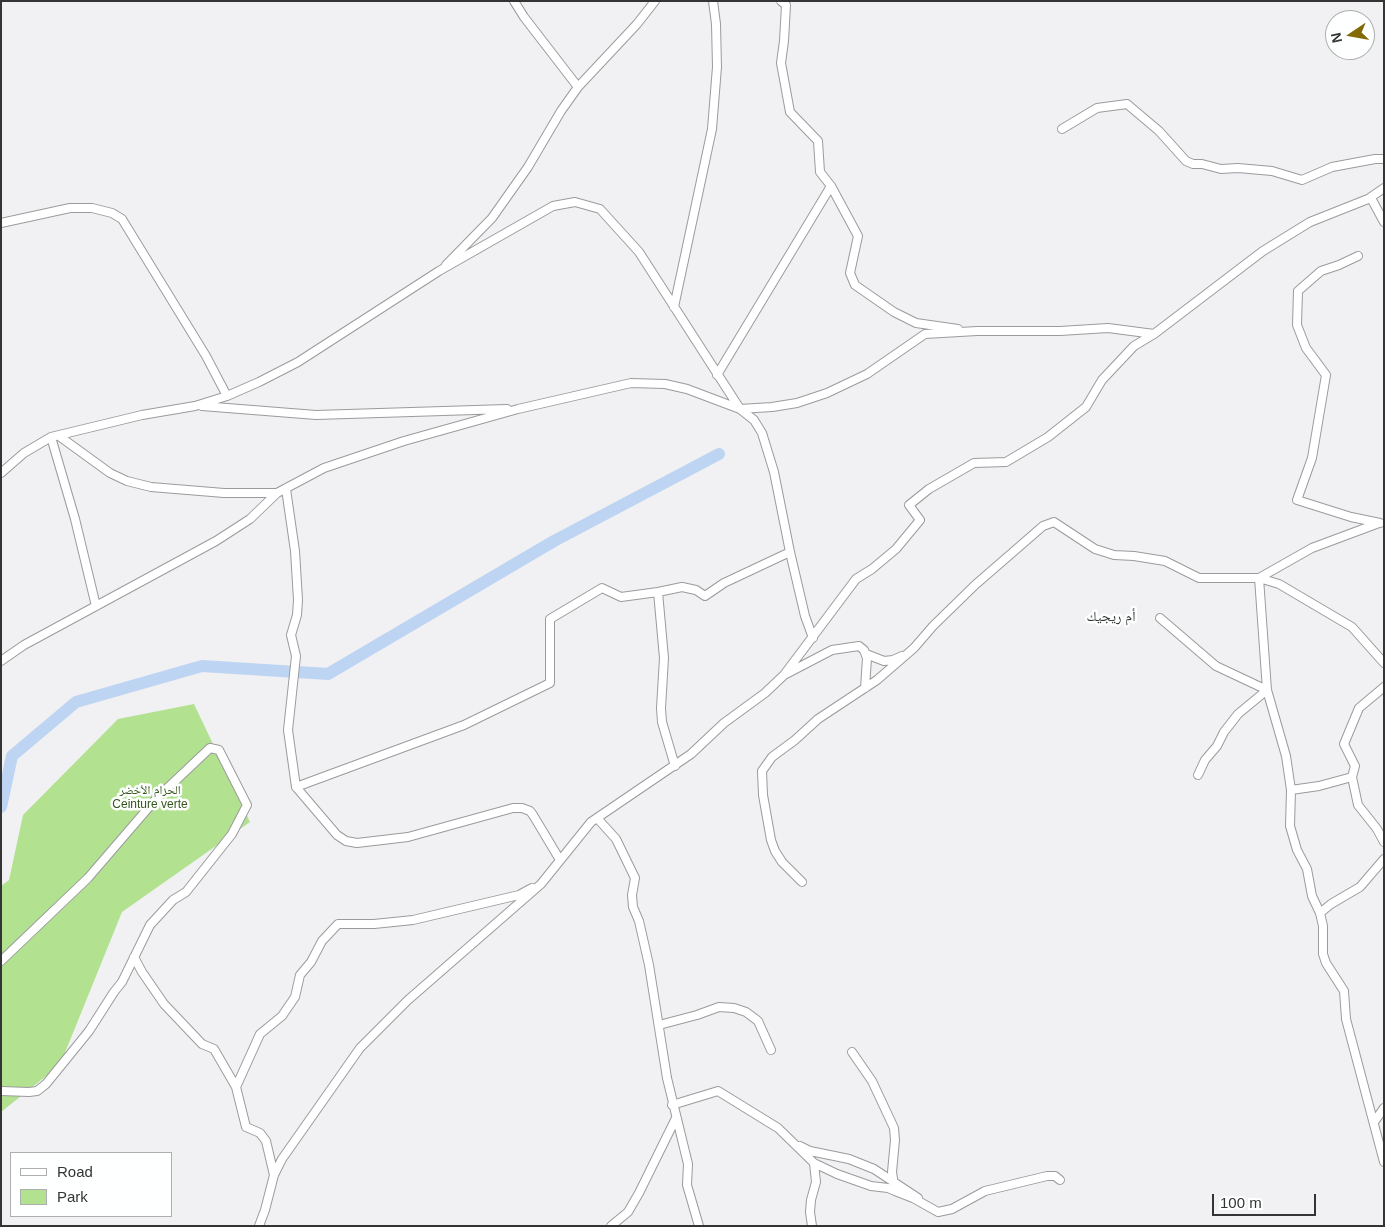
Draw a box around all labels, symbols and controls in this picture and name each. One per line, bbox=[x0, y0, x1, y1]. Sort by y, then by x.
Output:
north arrow bbox=[1325, 10, 1375, 60]
text: N bbox=[1327, 31, 1345, 45]
district label: أم ريجيك bbox=[1087, 609, 1135, 625]
park label: الحزام الأخضر Ceinture verte bbox=[112, 784, 188, 812]
legend bbox=[10, 1152, 172, 1217]
text: Road bbox=[57, 1163, 93, 1180]
scale bar bbox=[1215, 1184, 1319, 1216]
text: Park bbox=[57, 1188, 88, 1205]
text: 100 m bbox=[1220, 1194, 1262, 1211]

